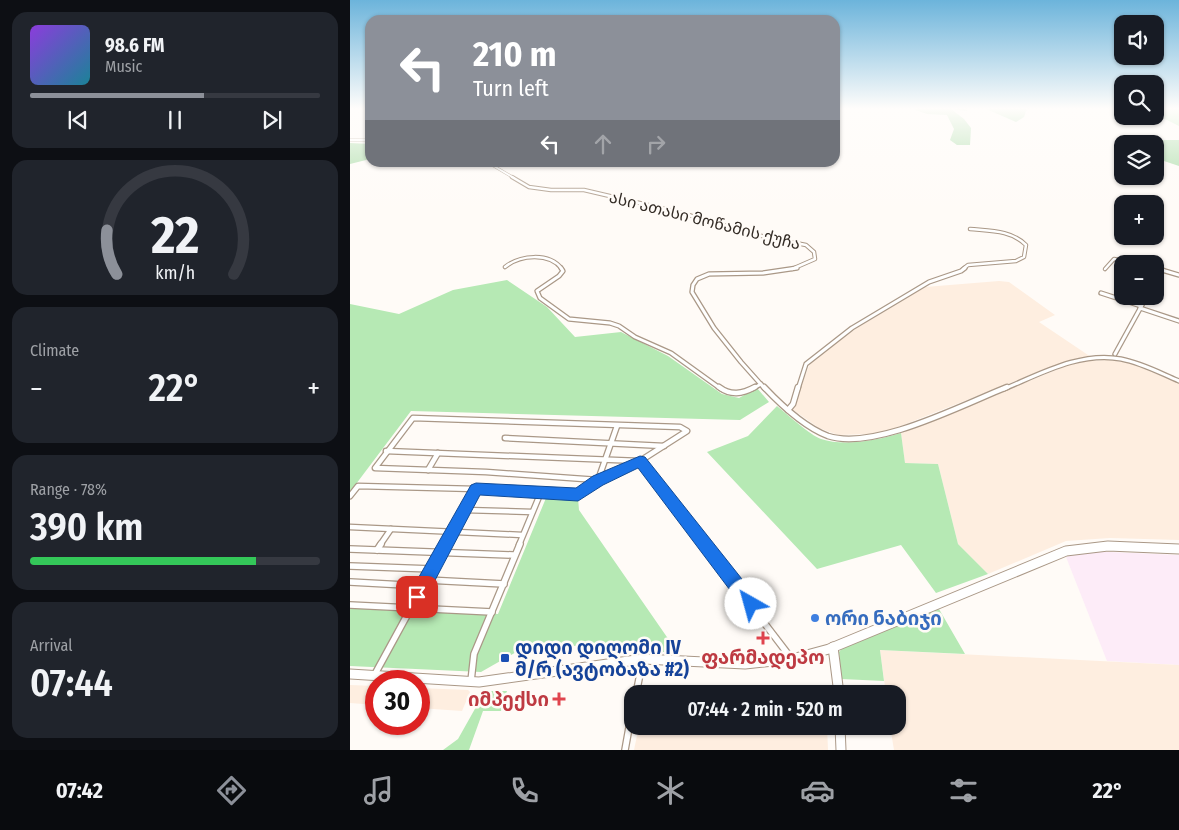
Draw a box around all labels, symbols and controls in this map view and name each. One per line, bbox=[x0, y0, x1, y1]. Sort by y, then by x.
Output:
map controls bbox=[1114, 15, 1164, 305]
button: sound bbox=[1114, 15, 1164, 65]
text: 210 m bbox=[473, 33, 557, 75]
text: 98.6 FM bbox=[105, 34, 164, 57]
icon: left bbox=[390, 35, 455, 100]
text: Music bbox=[105, 57, 142, 76]
text: Turn left bbox=[473, 75, 549, 102]
button: search bbox=[1114, 75, 1164, 125]
icon: previous bbox=[64, 106, 92, 134]
icon: pause bbox=[161, 106, 189, 134]
icon: next bbox=[258, 106, 286, 134]
icon: left bbox=[536, 130, 564, 158]
icon: ahead bbox=[589, 130, 617, 158]
icon: right bbox=[642, 130, 670, 158]
button: layers bbox=[1114, 135, 1164, 185]
street label: ასი ათასი მოწამის ქუჩა bbox=[607, 188, 802, 253]
button: + bbox=[1114, 195, 1164, 245]
text: 22 bbox=[150, 204, 199, 267]
button: − bbox=[1114, 255, 1164, 305]
text: km/h bbox=[155, 262, 195, 284]
text: Climate bbox=[30, 341, 79, 360]
text: 22° bbox=[149, 365, 201, 411]
text: − bbox=[30, 372, 43, 405]
text: + bbox=[307, 372, 320, 405]
text: Range · 78% bbox=[30, 480, 107, 499]
text: 390 km bbox=[30, 504, 143, 550]
pin bbox=[396, 576, 438, 618]
position arrow bbox=[724, 577, 776, 629]
icon: arrive bbox=[403, 583, 431, 611]
place label: ორი ნაბიჯი bbox=[825, 607, 942, 630]
marker: ორი ნაბიჯი bbox=[809, 612, 821, 624]
marker: ფარმადეპო bbox=[757, 632, 769, 644]
text: Arrival bbox=[30, 636, 72, 655]
place label: დიდი დიღომი IV მ/რ (ავტობაზა #2) bbox=[515, 636, 689, 681]
place label: ფარმადეპო bbox=[701, 646, 825, 670]
marker: დიდი დიღომი IV მ/რ (ავტობაზა #2) bbox=[499, 652, 511, 664]
text: 07:44 bbox=[30, 660, 113, 706]
speed limit sign: 30 bbox=[365, 670, 430, 735]
place label: იმპექსი bbox=[468, 688, 549, 711]
marker: იმპექსი bbox=[553, 693, 565, 705]
text: 07:44 · 2 min · 520 m bbox=[687, 698, 843, 721]
icon: directions bbox=[214, 773, 249, 808]
icon: music bbox=[361, 773, 396, 808]
icon: phone bbox=[507, 773, 542, 808]
icon: climate bbox=[653, 773, 688, 808]
icon: car bbox=[800, 773, 835, 808]
icon: filters bbox=[946, 773, 981, 808]
text: 07:42 bbox=[56, 777, 103, 804]
text: 22° bbox=[1093, 777, 1123, 804]

